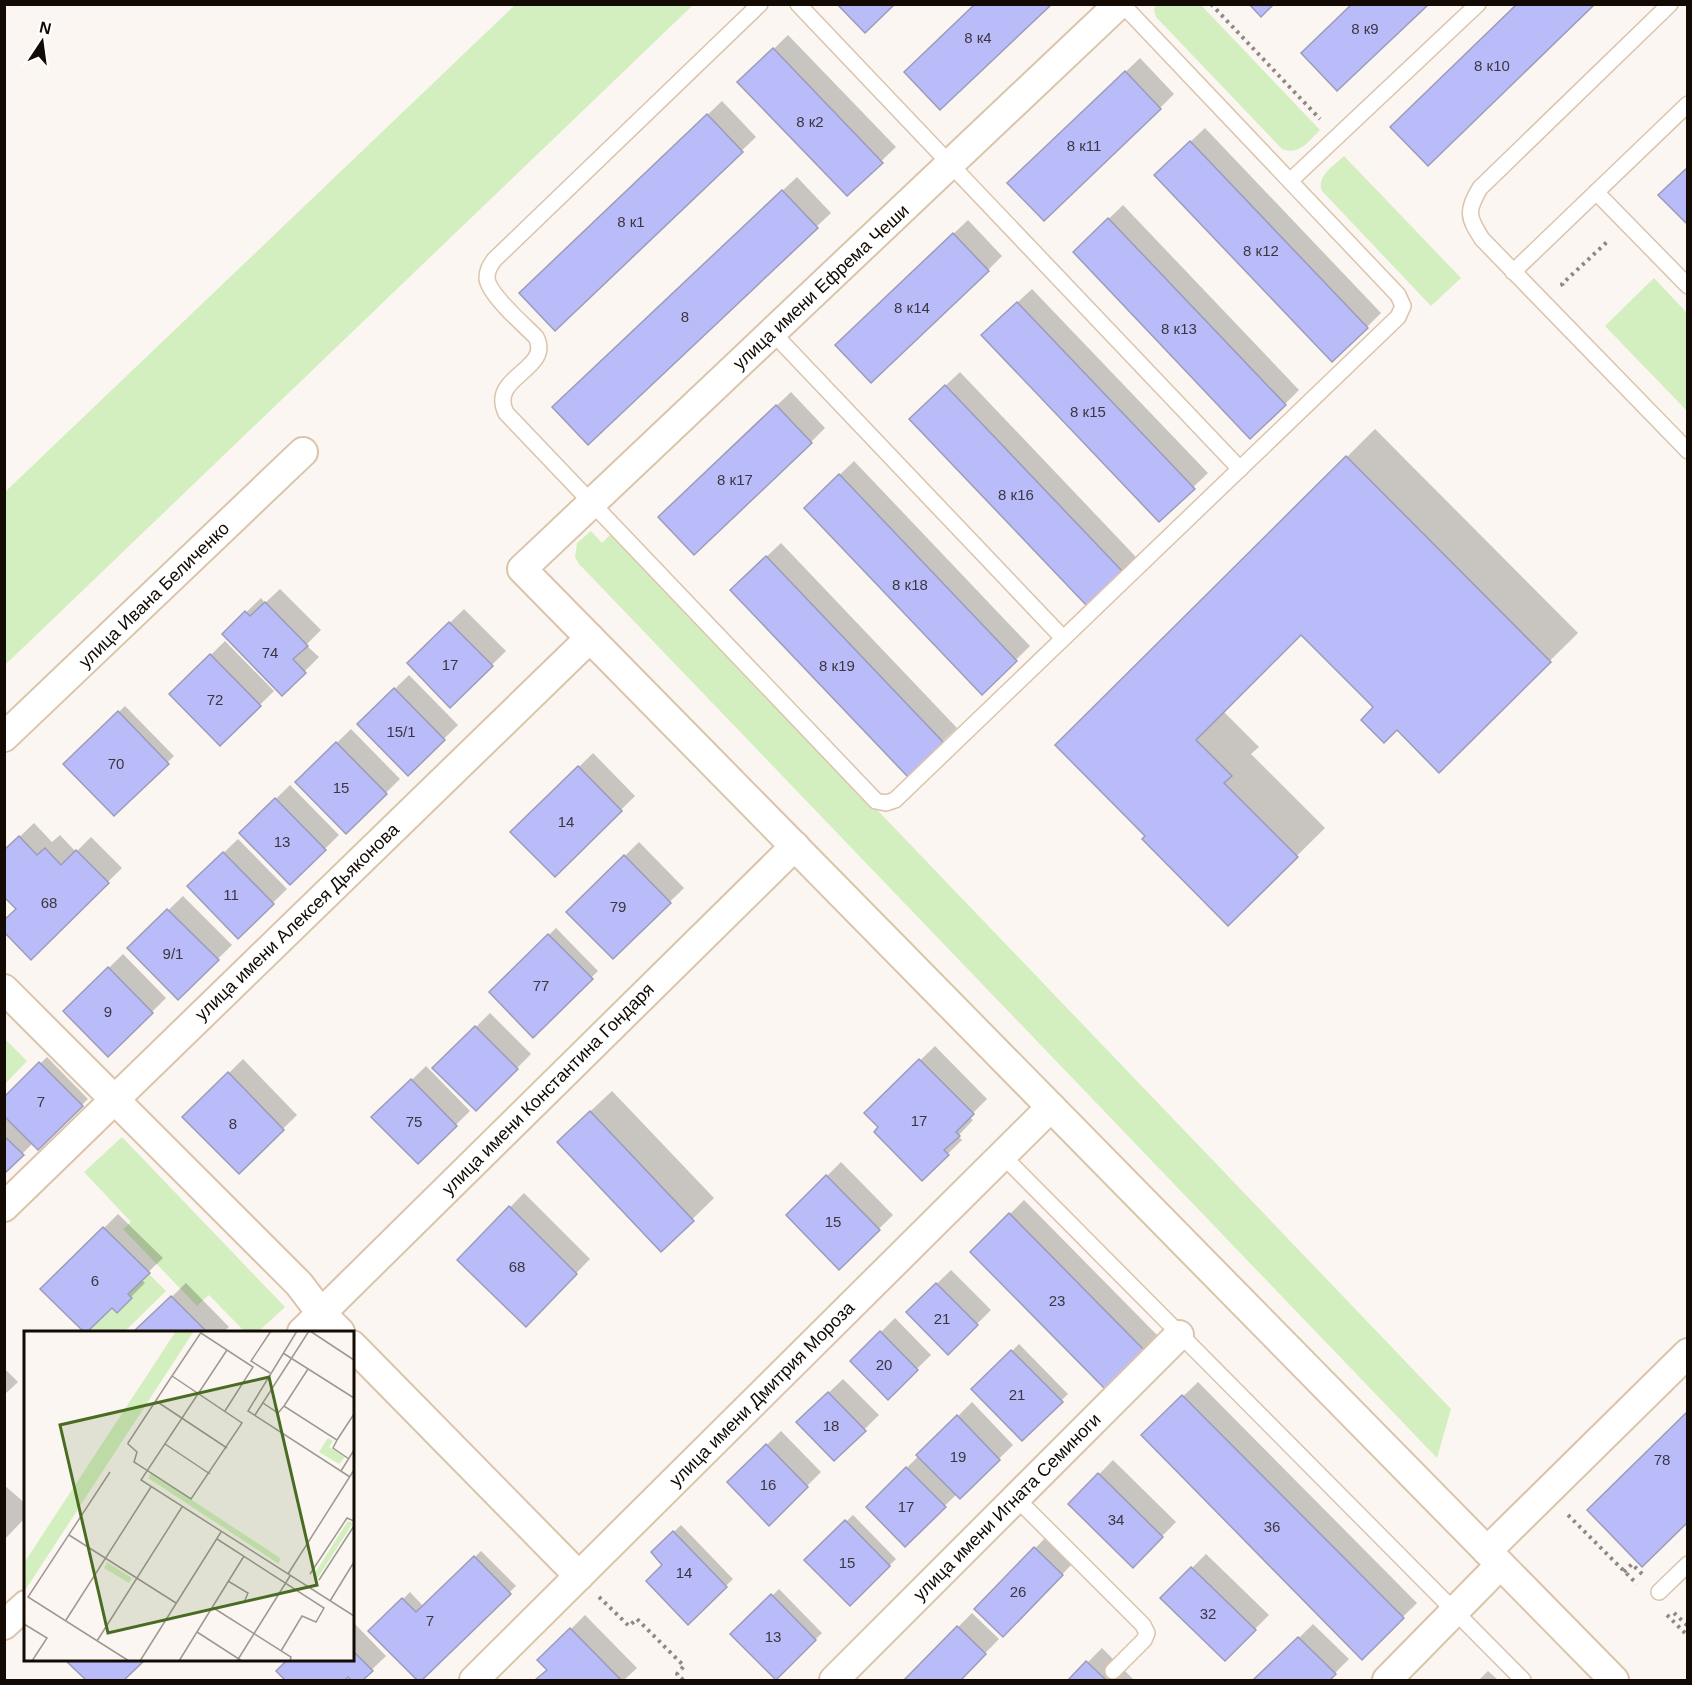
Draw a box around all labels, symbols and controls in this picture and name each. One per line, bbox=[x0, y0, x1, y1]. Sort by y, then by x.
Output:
north arrow bbox=[12, 12, 72, 72]
text: N bbox=[38, 18, 53, 37]
house number: 8 к9 bbox=[1351, 20, 1379, 37]
house number: 8 к4 bbox=[964, 29, 992, 46]
house number: 8 к10 bbox=[1474, 57, 1510, 74]
house number: 8 к2 bbox=[796, 113, 824, 130]
house number: 8 к11 bbox=[1067, 137, 1101, 154]
street label: улица имени Ефрема Чеши bbox=[729, 200, 913, 374]
house number: 8 к1 bbox=[617, 213, 645, 230]
house number: 8 к12 bbox=[1243, 242, 1279, 259]
house number: 8 к14 bbox=[894, 299, 930, 316]
house number: 8 bbox=[681, 308, 689, 325]
house number: 8 к13 bbox=[1161, 320, 1197, 337]
house number: 8 к15 bbox=[1070, 403, 1106, 420]
house number: 8 к17 bbox=[717, 471, 753, 488]
house number: 8 к16 bbox=[998, 486, 1034, 503]
street label: улица Ивана Беличенко bbox=[75, 518, 233, 672]
house number: 8 к18 bbox=[892, 576, 928, 593]
house number: 74 bbox=[262, 644, 278, 661]
house number: 17 bbox=[442, 656, 458, 673]
house number: 8 к19 bbox=[819, 657, 855, 674]
house number: 72 bbox=[207, 691, 223, 708]
house number: 15/1 bbox=[386, 723, 416, 740]
house number: 70 bbox=[108, 755, 124, 772]
house number: 15 bbox=[333, 779, 349, 796]
house number: 14 bbox=[558, 813, 574, 830]
street label: улица имени Алексея Дьяконова bbox=[191, 819, 404, 1025]
house number: 13 bbox=[274, 833, 290, 850]
house number: 11 bbox=[223, 886, 239, 903]
house number: 68 bbox=[41, 894, 57, 911]
house number: 79 bbox=[610, 898, 626, 915]
house number: 9/1 bbox=[163, 945, 183, 962]
house number: 77 bbox=[533, 977, 549, 994]
street label: улица имени Константина Гондаря bbox=[438, 979, 658, 1199]
house number: 9 bbox=[104, 1003, 112, 1020]
house number: 7 bbox=[37, 1093, 45, 1110]
house number: 17 bbox=[911, 1112, 927, 1129]
house number: 75 bbox=[406, 1113, 422, 1130]
house number: 8 bbox=[229, 1115, 237, 1132]
house number: 15 bbox=[825, 1213, 841, 1230]
house number: 68 bbox=[509, 1258, 525, 1275]
house number: 6 bbox=[91, 1272, 99, 1289]
house number: 23 bbox=[1049, 1292, 1065, 1309]
street label: улица имени Дмитрия Мороза bbox=[666, 1297, 859, 1490]
house number: 21 bbox=[934, 1310, 950, 1327]
inset map bbox=[24, 1331, 354, 1661]
house number: 20 bbox=[876, 1356, 892, 1373]
house number: 21 bbox=[1009, 1386, 1025, 1403]
street label: улица имени Игната Семиноги bbox=[909, 1409, 1105, 1605]
house number: 18 bbox=[823, 1417, 839, 1434]
house number: 19 bbox=[950, 1448, 966, 1465]
house number: 78 bbox=[1654, 1451, 1670, 1468]
house number: 16 bbox=[760, 1476, 776, 1493]
house number: 17 bbox=[898, 1498, 914, 1515]
house number: 34 bbox=[1108, 1511, 1124, 1528]
house number: 36 bbox=[1264, 1518, 1280, 1535]
house number: 15 bbox=[839, 1554, 855, 1571]
house number: 14 bbox=[676, 1564, 692, 1581]
house number: 26 bbox=[1010, 1583, 1026, 1600]
house number: 32 bbox=[1200, 1605, 1216, 1622]
house number: 7 bbox=[426, 1612, 434, 1629]
house number: 13 bbox=[765, 1628, 781, 1645]

